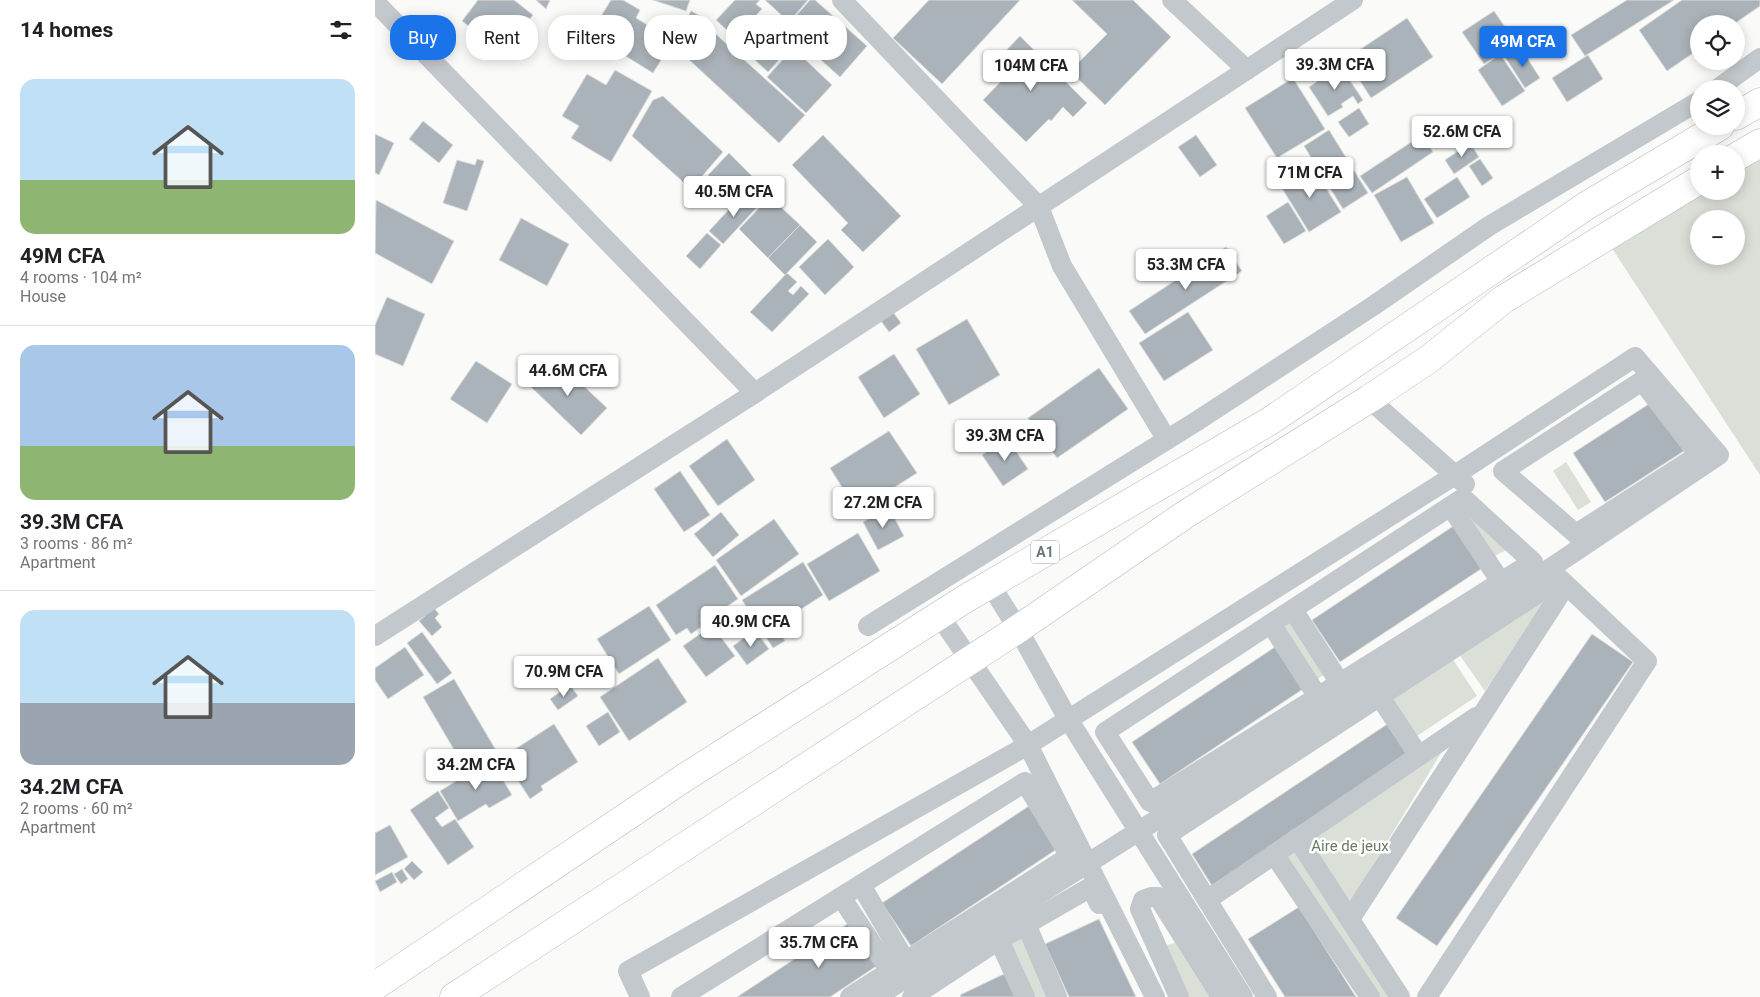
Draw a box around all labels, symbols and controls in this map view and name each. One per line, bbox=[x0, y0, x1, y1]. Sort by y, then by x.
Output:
chip: Buy bbox=[390, 15, 456, 60]
chip: Rent bbox=[466, 15, 538, 60]
chip: Filters bbox=[548, 15, 634, 60]
chip: New bbox=[644, 15, 716, 60]
chip: Apartment bbox=[726, 15, 847, 60]
map controls bbox=[1690, 15, 1745, 265]
button: locate bbox=[1690, 15, 1745, 70]
icon: filters bbox=[327, 16, 355, 44]
text: 14 homes bbox=[20, 18, 113, 42]
pin: 49M CFA bbox=[1477, 26, 1569, 68]
text: 49M CFA bbox=[1491, 32, 1555, 51]
pin: 39.3M CFA bbox=[1278, 48, 1392, 91]
pin: 104M CFA bbox=[979, 49, 1083, 92]
text: 39.3M CFA bbox=[1296, 55, 1374, 74]
text: 104M CFA bbox=[994, 56, 1068, 75]
button: layers bbox=[1690, 80, 1745, 135]
icon: home bbox=[143, 112, 233, 202]
pin: 52.6M CFA bbox=[1405, 116, 1519, 158]
text: 52.6M CFA bbox=[1423, 122, 1501, 141]
button: + bbox=[1690, 145, 1745, 200]
pin: 71M CFA bbox=[1264, 156, 1356, 199]
text: 71M CFA bbox=[1278, 163, 1342, 182]
pin: 40.5M CFA bbox=[677, 176, 791, 218]
text: 40.5M CFA bbox=[695, 182, 773, 201]
button: − bbox=[1690, 210, 1745, 265]
text: 49M CFA bbox=[20, 244, 105, 268]
pin: 53.3M CFA bbox=[1129, 248, 1243, 291]
text: 53.3M CFA bbox=[1147, 255, 1225, 274]
text: 4 rooms · 104 m² bbox=[20, 268, 142, 287]
text: House bbox=[20, 287, 66, 306]
pin: 44.6M CFA bbox=[511, 354, 625, 397]
text: 44.6M CFA bbox=[529, 361, 607, 380]
icon: home bbox=[143, 377, 233, 467]
pin: 39.3M CFA bbox=[948, 420, 1062, 462]
text: 39.3M CFA bbox=[966, 426, 1044, 445]
pin: 27.2M CFA bbox=[826, 486, 940, 529]
text: 27.2M CFA bbox=[844, 493, 922, 512]
text: 39.3M CFA bbox=[20, 510, 123, 534]
text: 3 rooms · 86 m² bbox=[20, 534, 133, 553]
road number: A1 bbox=[1031, 540, 1059, 564]
text: Apartment bbox=[20, 553, 96, 572]
pin: 40.9M CFA bbox=[694, 606, 808, 648]
text: 40.9M CFA bbox=[712, 612, 790, 631]
icon: home bbox=[143, 642, 233, 732]
pin: 70.9M CFA bbox=[507, 656, 621, 698]
text: 70.9M CFA bbox=[525, 662, 603, 681]
pin: 34.2M CFA bbox=[419, 748, 533, 791]
text: 34.2M CFA bbox=[437, 755, 515, 774]
text: 34.2M CFA bbox=[20, 775, 123, 799]
text: 2 rooms · 60 m² bbox=[20, 799, 133, 818]
text: Apartment bbox=[20, 818, 96, 837]
park label: Aire de jeux bbox=[1311, 837, 1389, 855]
pin: 35.7M CFA bbox=[762, 926, 876, 969]
text: 35.7M CFA bbox=[780, 933, 858, 952]

